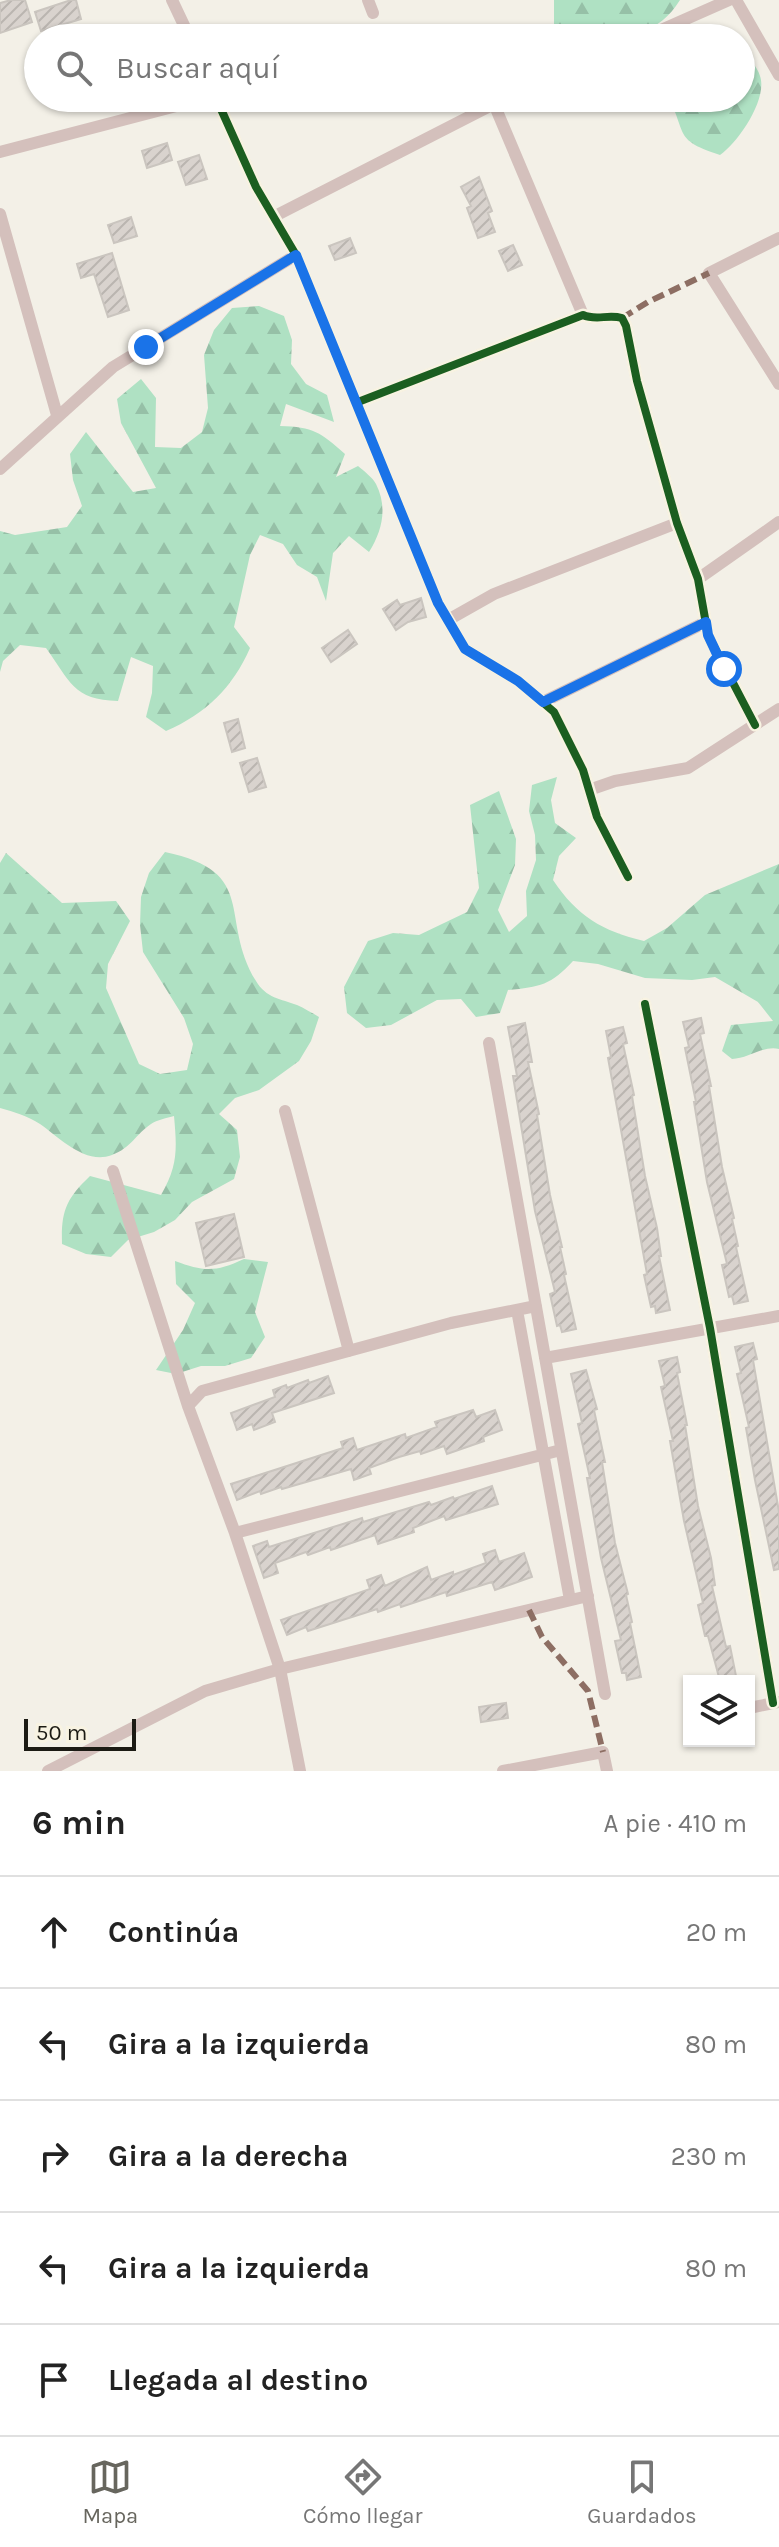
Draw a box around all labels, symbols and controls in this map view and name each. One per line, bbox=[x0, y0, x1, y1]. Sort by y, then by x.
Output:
search box bbox=[24, 24, 755, 112]
icon: search bbox=[52, 46, 96, 90]
text: Buscar aquí bbox=[116, 50, 280, 86]
route end bbox=[128, 329, 164, 365]
route start bbox=[706, 651, 742, 687]
map controls bbox=[683, 1675, 755, 1747]
button: layers bbox=[683, 1675, 755, 1747]
scale bar bbox=[24, 1715, 136, 1751]
text: 50 m bbox=[36, 1720, 87, 1746]
text: 6 min bbox=[32, 1803, 126, 1843]
text: A pie · 410 m bbox=[604, 1808, 747, 1839]
icon: ahead bbox=[32, 1910, 76, 1954]
text: Continúa bbox=[108, 1914, 239, 1950]
text: 20 m bbox=[686, 1917, 747, 1948]
icon: left bbox=[32, 2022, 76, 2066]
text: Gira a la izquierda bbox=[108, 2026, 370, 2062]
text: 80 m bbox=[685, 2029, 747, 2060]
icon: right bbox=[32, 2134, 76, 2178]
text: Gira a la derecha bbox=[108, 2138, 349, 2174]
text: 230 m bbox=[671, 2141, 747, 2172]
icon: left bbox=[32, 2246, 76, 2290]
text: Gira a la izquierda bbox=[108, 2250, 370, 2286]
text: 80 m bbox=[685, 2253, 747, 2284]
icon: arrive bbox=[32, 2358, 76, 2402]
text: Llegada al destino bbox=[108, 2362, 368, 2398]
tab: Mapa bbox=[82, 2455, 138, 2529]
tab: Cómo llegar bbox=[303, 2455, 422, 2529]
tab: Guardados bbox=[587, 2455, 697, 2529]

